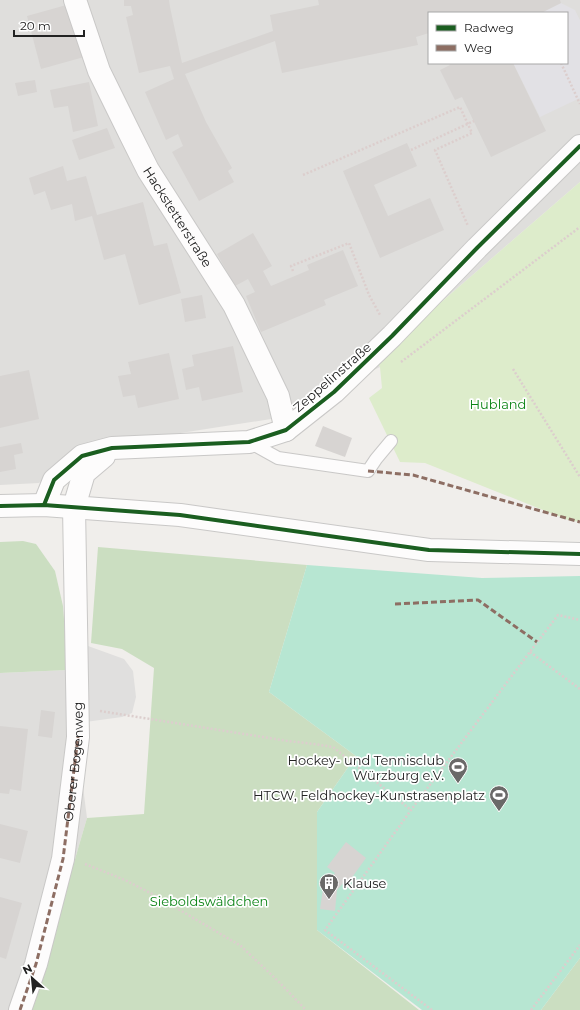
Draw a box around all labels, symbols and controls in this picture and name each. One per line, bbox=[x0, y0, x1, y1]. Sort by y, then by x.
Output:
scale bar bbox=[14, 12, 84, 38]
legend bbox=[428, 12, 568, 64]
text: 20 m bbox=[20, 18, 51, 33]
text: Radweg bbox=[464, 20, 514, 35]
text: Weg bbox=[464, 40, 492, 55]
street label: Hackstetterstraße bbox=[140, 164, 216, 270]
street label: Zeppelinstraße bbox=[290, 339, 374, 415]
park label: Hubland bbox=[470, 396, 526, 412]
street label: Oberer Bogenweg bbox=[60, 702, 86, 823]
place label: Hockey- und Tennisclub Würzburg e.V. bbox=[288, 752, 444, 783]
sports icon: Hockey- und Tennisclub Würzburg e.V. bbox=[447, 756, 469, 784]
sports icon: HTCW, Feldhockey-Kunstrasenplatz bbox=[488, 784, 510, 812]
place label: HTCW, Feldhockey-Kunstrasenplatz bbox=[253, 787, 485, 803]
building icon: Klause bbox=[318, 872, 340, 900]
place label: Klause bbox=[343, 875, 386, 891]
park label: Sieboldswäldchen bbox=[150, 893, 268, 909]
north arrow bbox=[12, 958, 52, 998]
text: N bbox=[20, 961, 35, 977]

